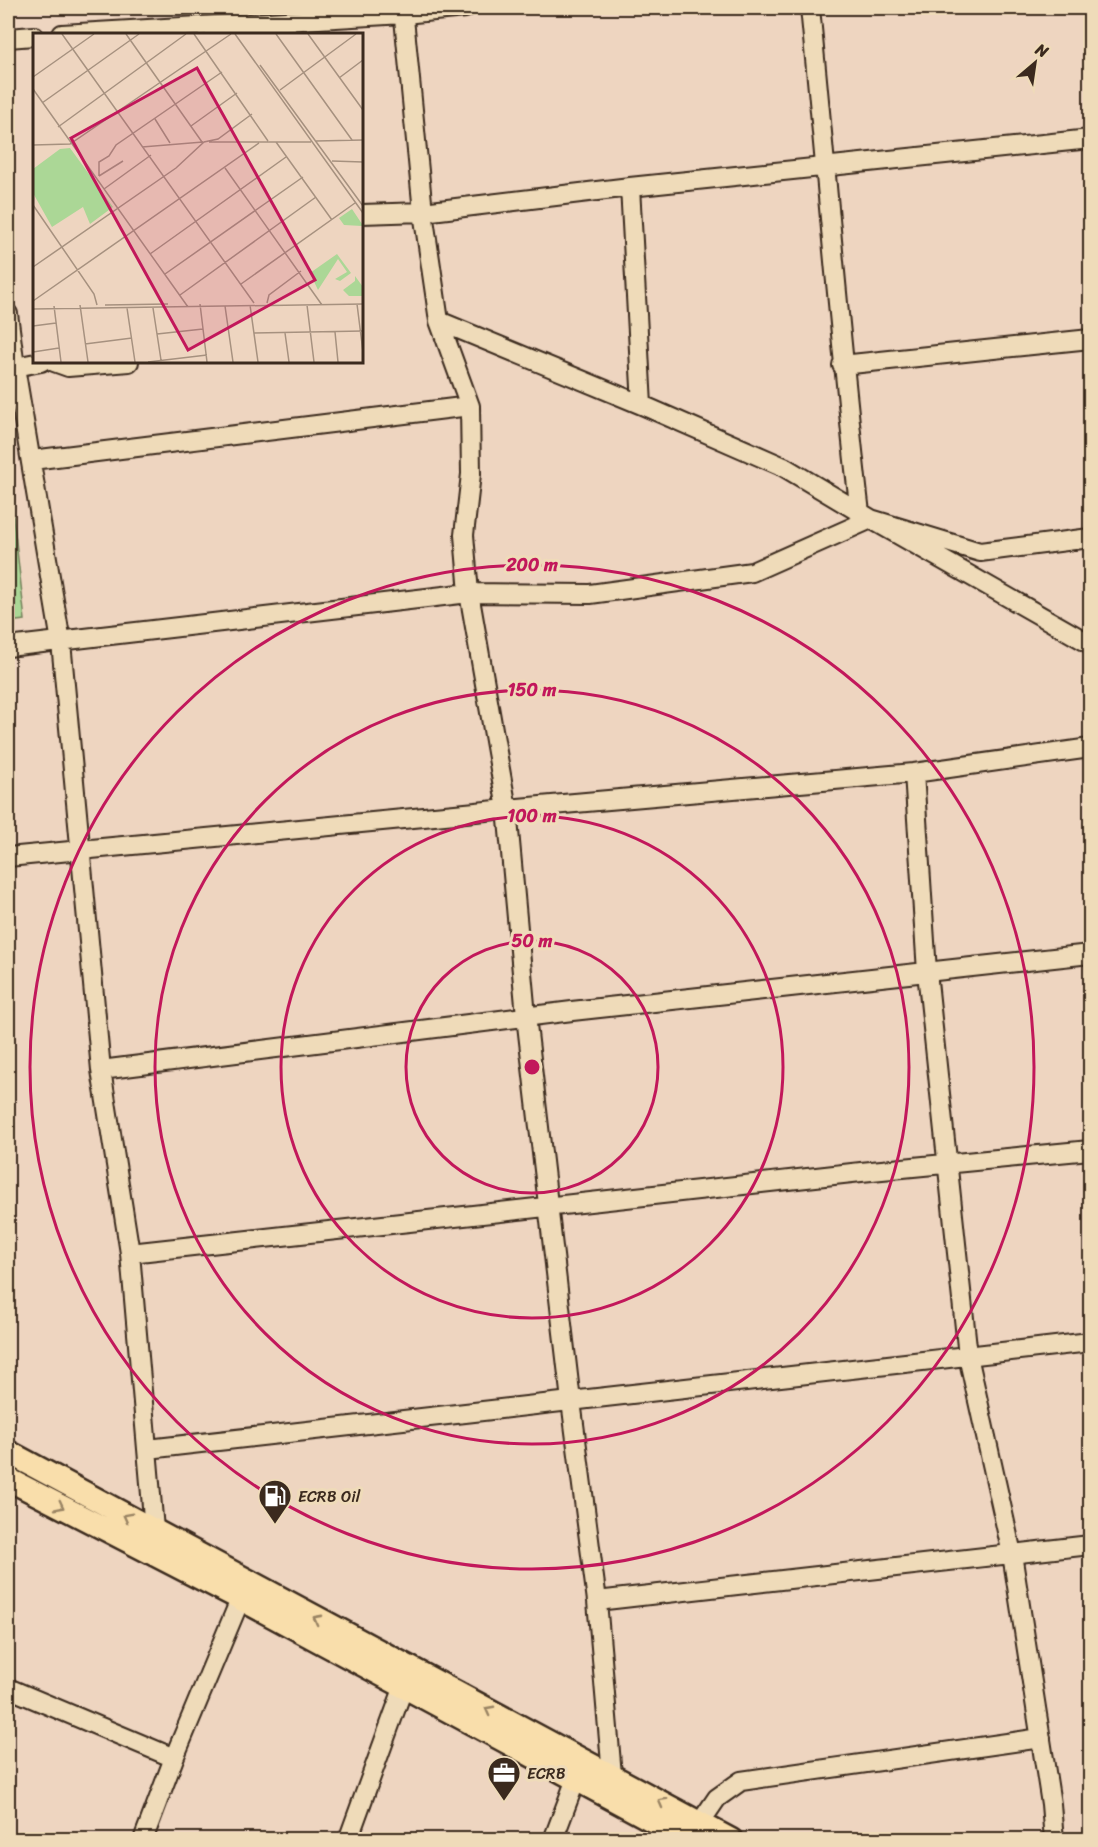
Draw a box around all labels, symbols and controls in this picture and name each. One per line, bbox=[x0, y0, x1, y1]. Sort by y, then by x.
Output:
inset map bbox=[33, 33, 363, 363]
north arrow bbox=[1005, 33, 1065, 93]
text: N bbox=[1029, 34, 1055, 66]
text: 200 m bbox=[505, 549, 558, 581]
text: 150 m bbox=[508, 674, 556, 706]
text: 100 m bbox=[508, 800, 557, 832]
text: 50 m bbox=[512, 925, 553, 957]
centre of rings bbox=[522, 1057, 542, 1077]
fuel station icon: ECRB Oil bbox=[257, 1478, 293, 1525]
place label: ECRB Oil bbox=[298, 1482, 361, 1511]
one-way arrow bbox=[53, 1499, 64, 1510]
one-way arrow bbox=[122, 1513, 133, 1524]
one-way arrow bbox=[313, 1615, 323, 1626]
one-way arrow bbox=[485, 1706, 496, 1717]
office icon: ECRB bbox=[486, 1755, 522, 1802]
place label: ECRB bbox=[527, 1759, 566, 1788]
one-way arrow bbox=[657, 1798, 668, 1809]

